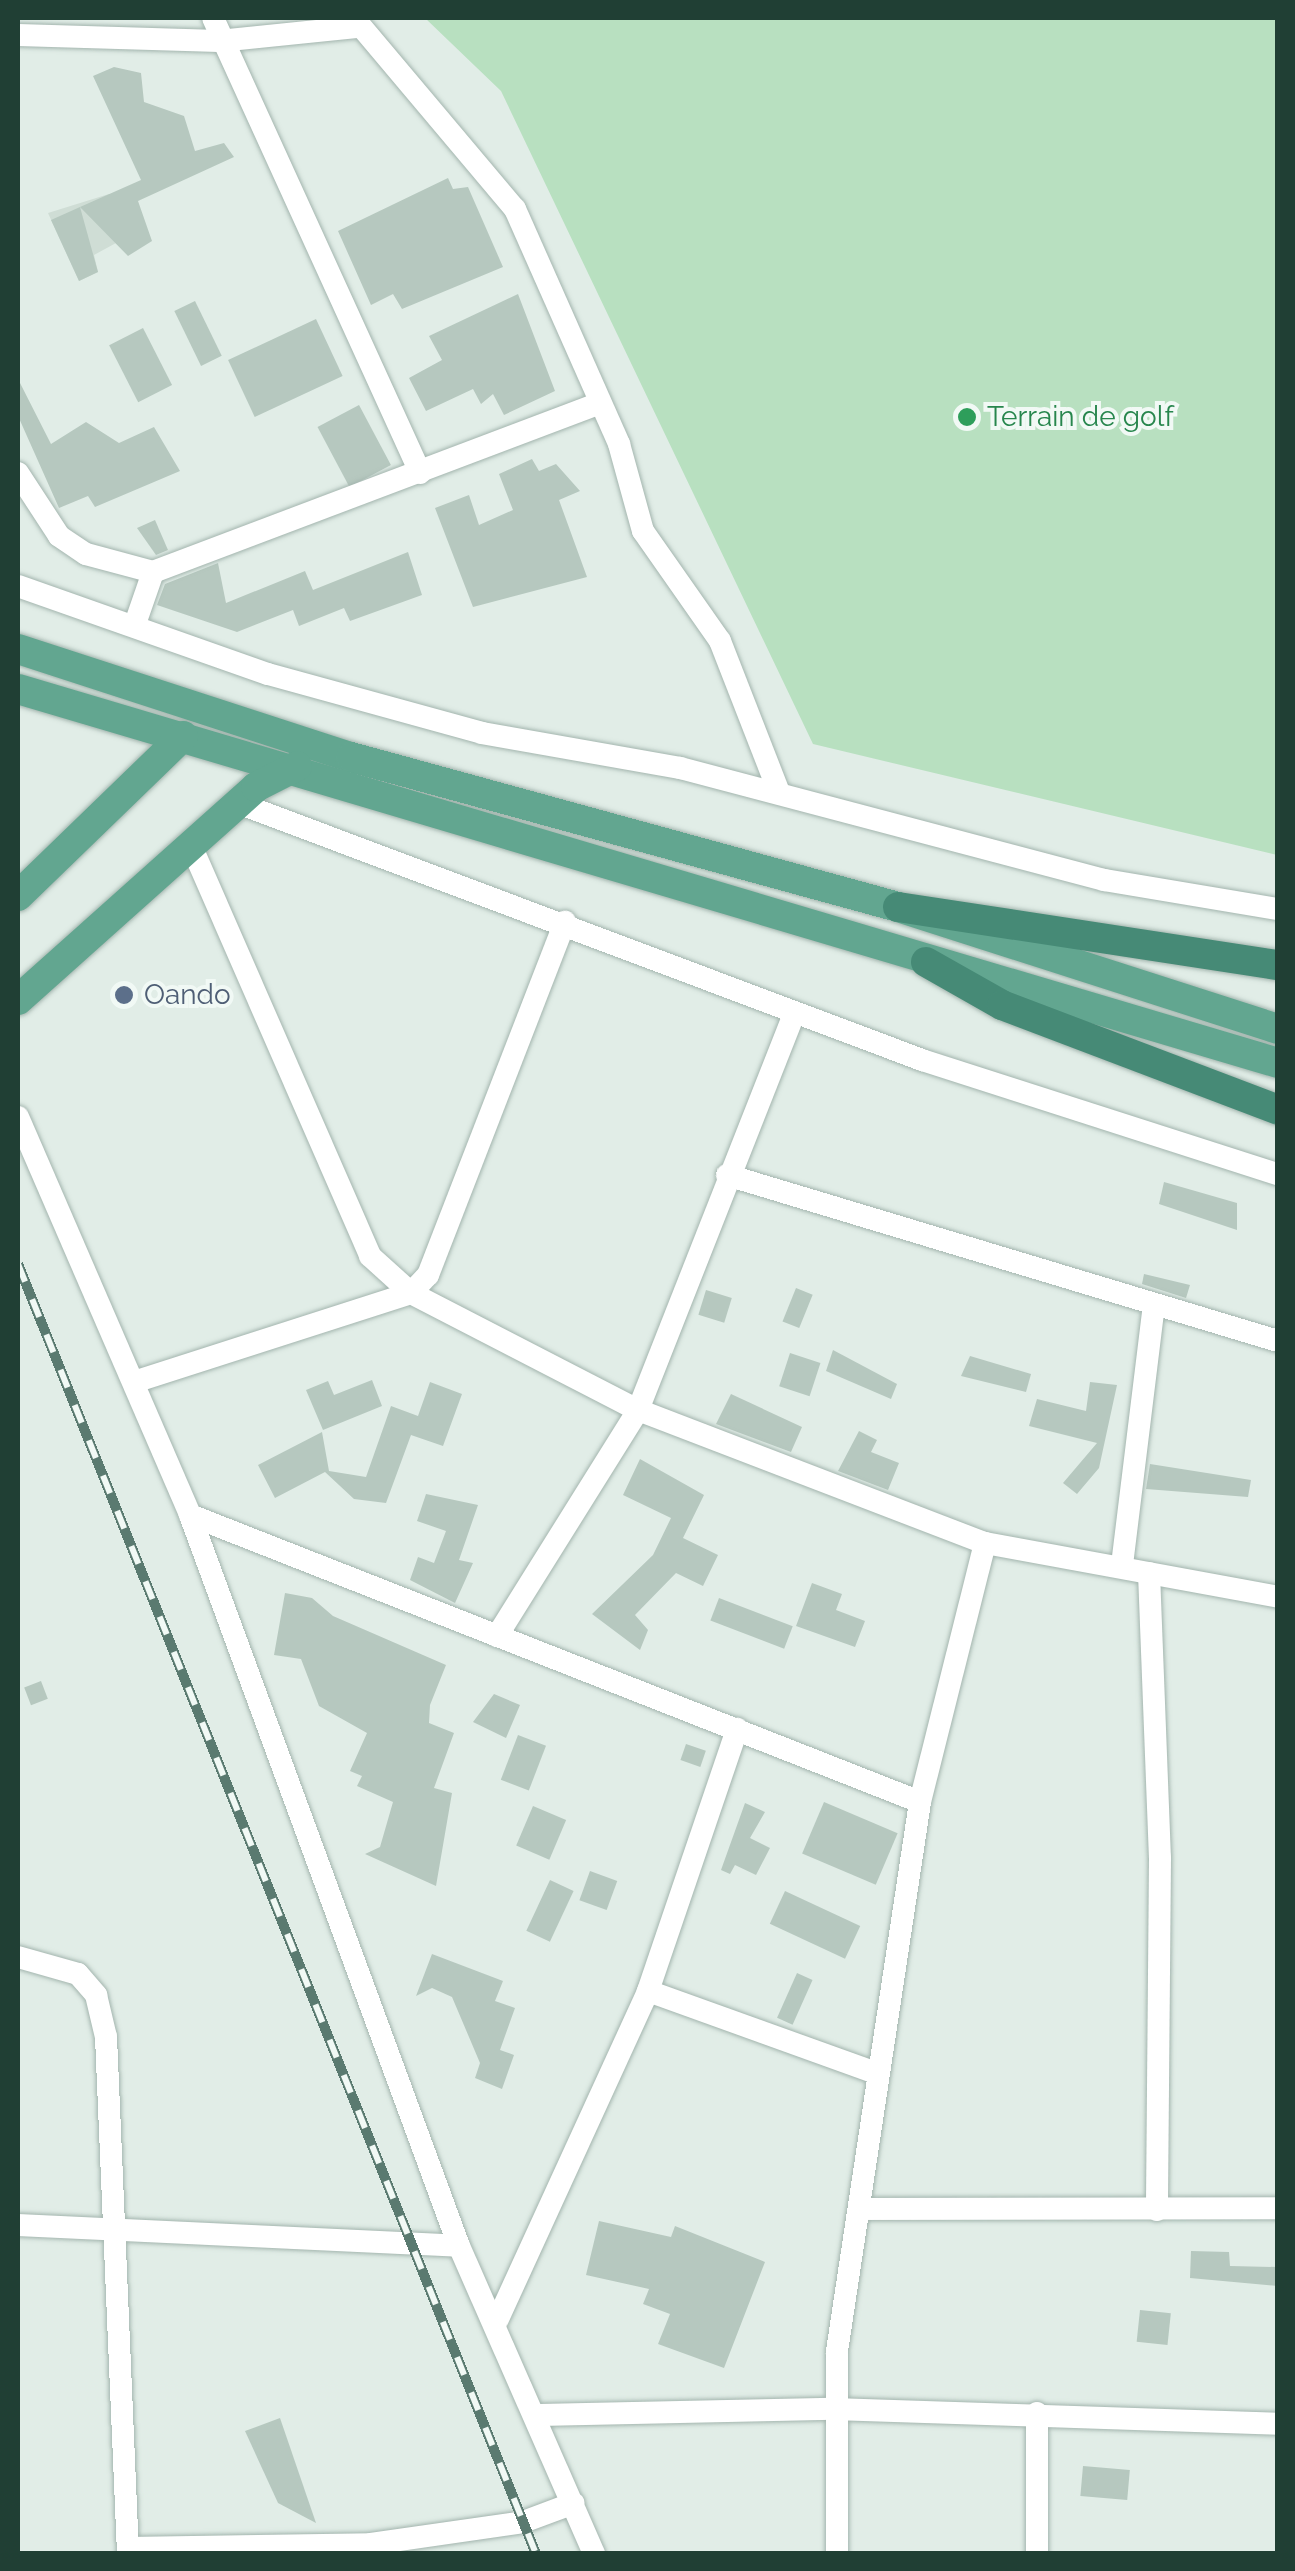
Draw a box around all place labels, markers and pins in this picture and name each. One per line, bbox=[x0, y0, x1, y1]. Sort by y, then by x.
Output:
place label: Terrain de golf bbox=[987, 400, 1174, 434]
marker: Terrain de golf bbox=[956, 406, 978, 428]
place label: Oando bbox=[144, 978, 231, 1012]
marker: Oando bbox=[113, 984, 135, 1006]

